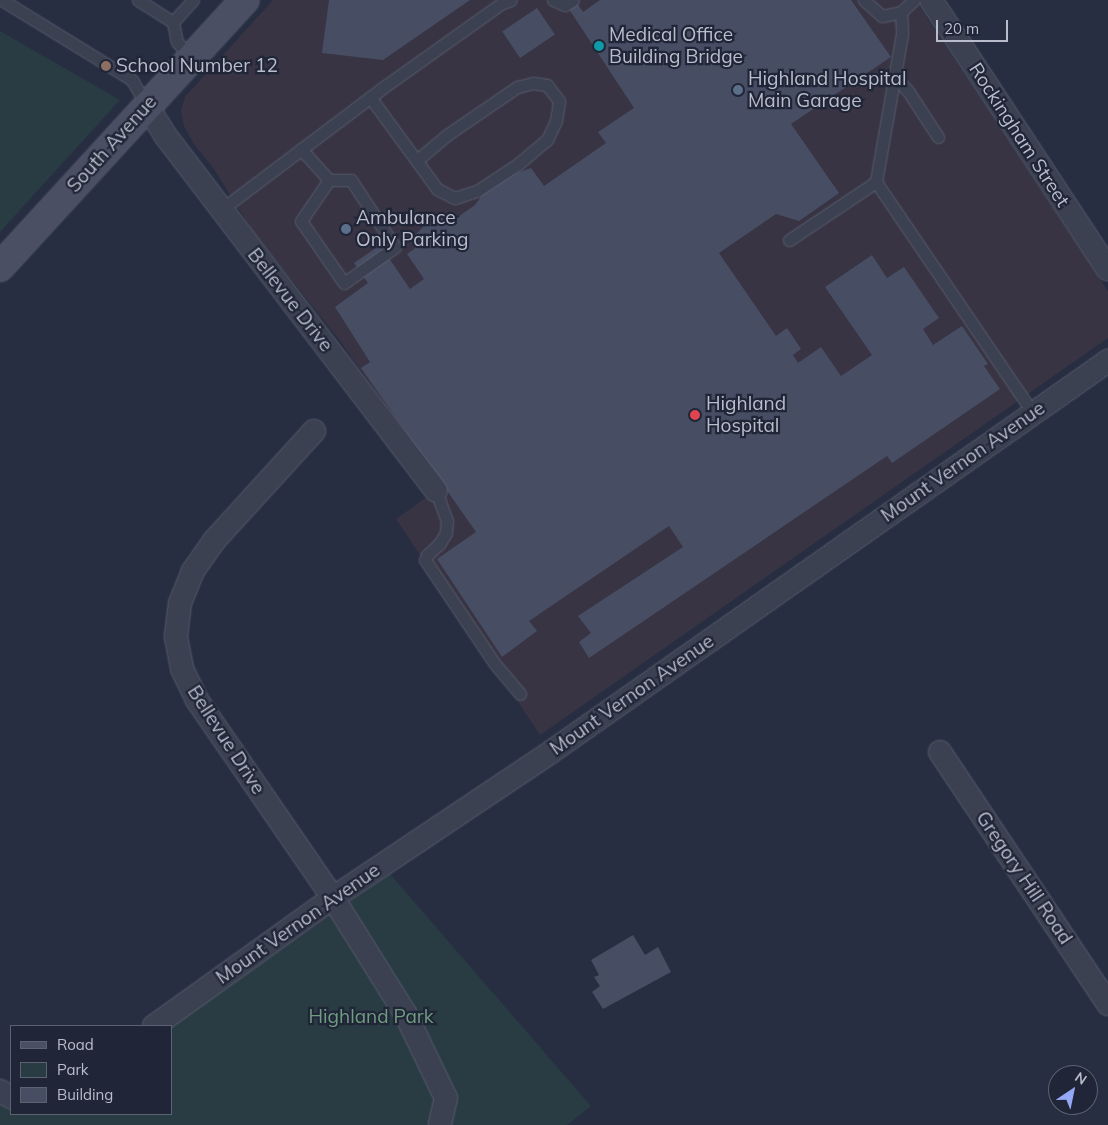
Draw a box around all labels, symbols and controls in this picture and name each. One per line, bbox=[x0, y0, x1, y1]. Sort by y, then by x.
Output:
scale bar bbox=[938, 10, 1010, 42]
text: 20 m bbox=[944, 19, 979, 38]
place label: Medical Office Building Bridge bbox=[609, 24, 743, 68]
marker: Medical Office Building Bridge bbox=[593, 40, 605, 52]
place label: School Number 12 bbox=[116, 55, 278, 77]
street label: Rockingham Street bbox=[964, 59, 1074, 211]
marker: School Number 12 bbox=[100, 60, 112, 72]
place label: Highland Hospital Main Garage bbox=[748, 68, 906, 112]
marker: Highland Hospital Main Garage bbox=[732, 84, 744, 96]
street label: South Avenue bbox=[63, 91, 161, 197]
place label: Ambulance Only Parking bbox=[356, 207, 468, 251]
marker: Ambulance Only Parking bbox=[340, 223, 352, 235]
street label: Bellevue Drive bbox=[243, 244, 337, 356]
place label: Highland Hospital bbox=[706, 393, 786, 437]
street label: Mount Vernon Avenue bbox=[877, 397, 1049, 527]
marker: Highland Hospital bbox=[688, 408, 702, 422]
street label: Mount Vernon Avenue bbox=[546, 630, 718, 760]
street label: Bellevue Drive bbox=[182, 681, 270, 799]
street label: Gregory Hill Road bbox=[971, 807, 1077, 949]
street label: Mount Vernon Avenue bbox=[212, 859, 384, 989]
park label: Highland Park bbox=[308, 1006, 434, 1028]
legend bbox=[10, 1025, 172, 1115]
text: Road bbox=[57, 1035, 94, 1054]
text: Park bbox=[57, 1060, 89, 1079]
north arrow bbox=[1048, 1065, 1098, 1115]
text: N bbox=[1071, 1068, 1090, 1089]
text: Building bbox=[57, 1085, 113, 1104]

